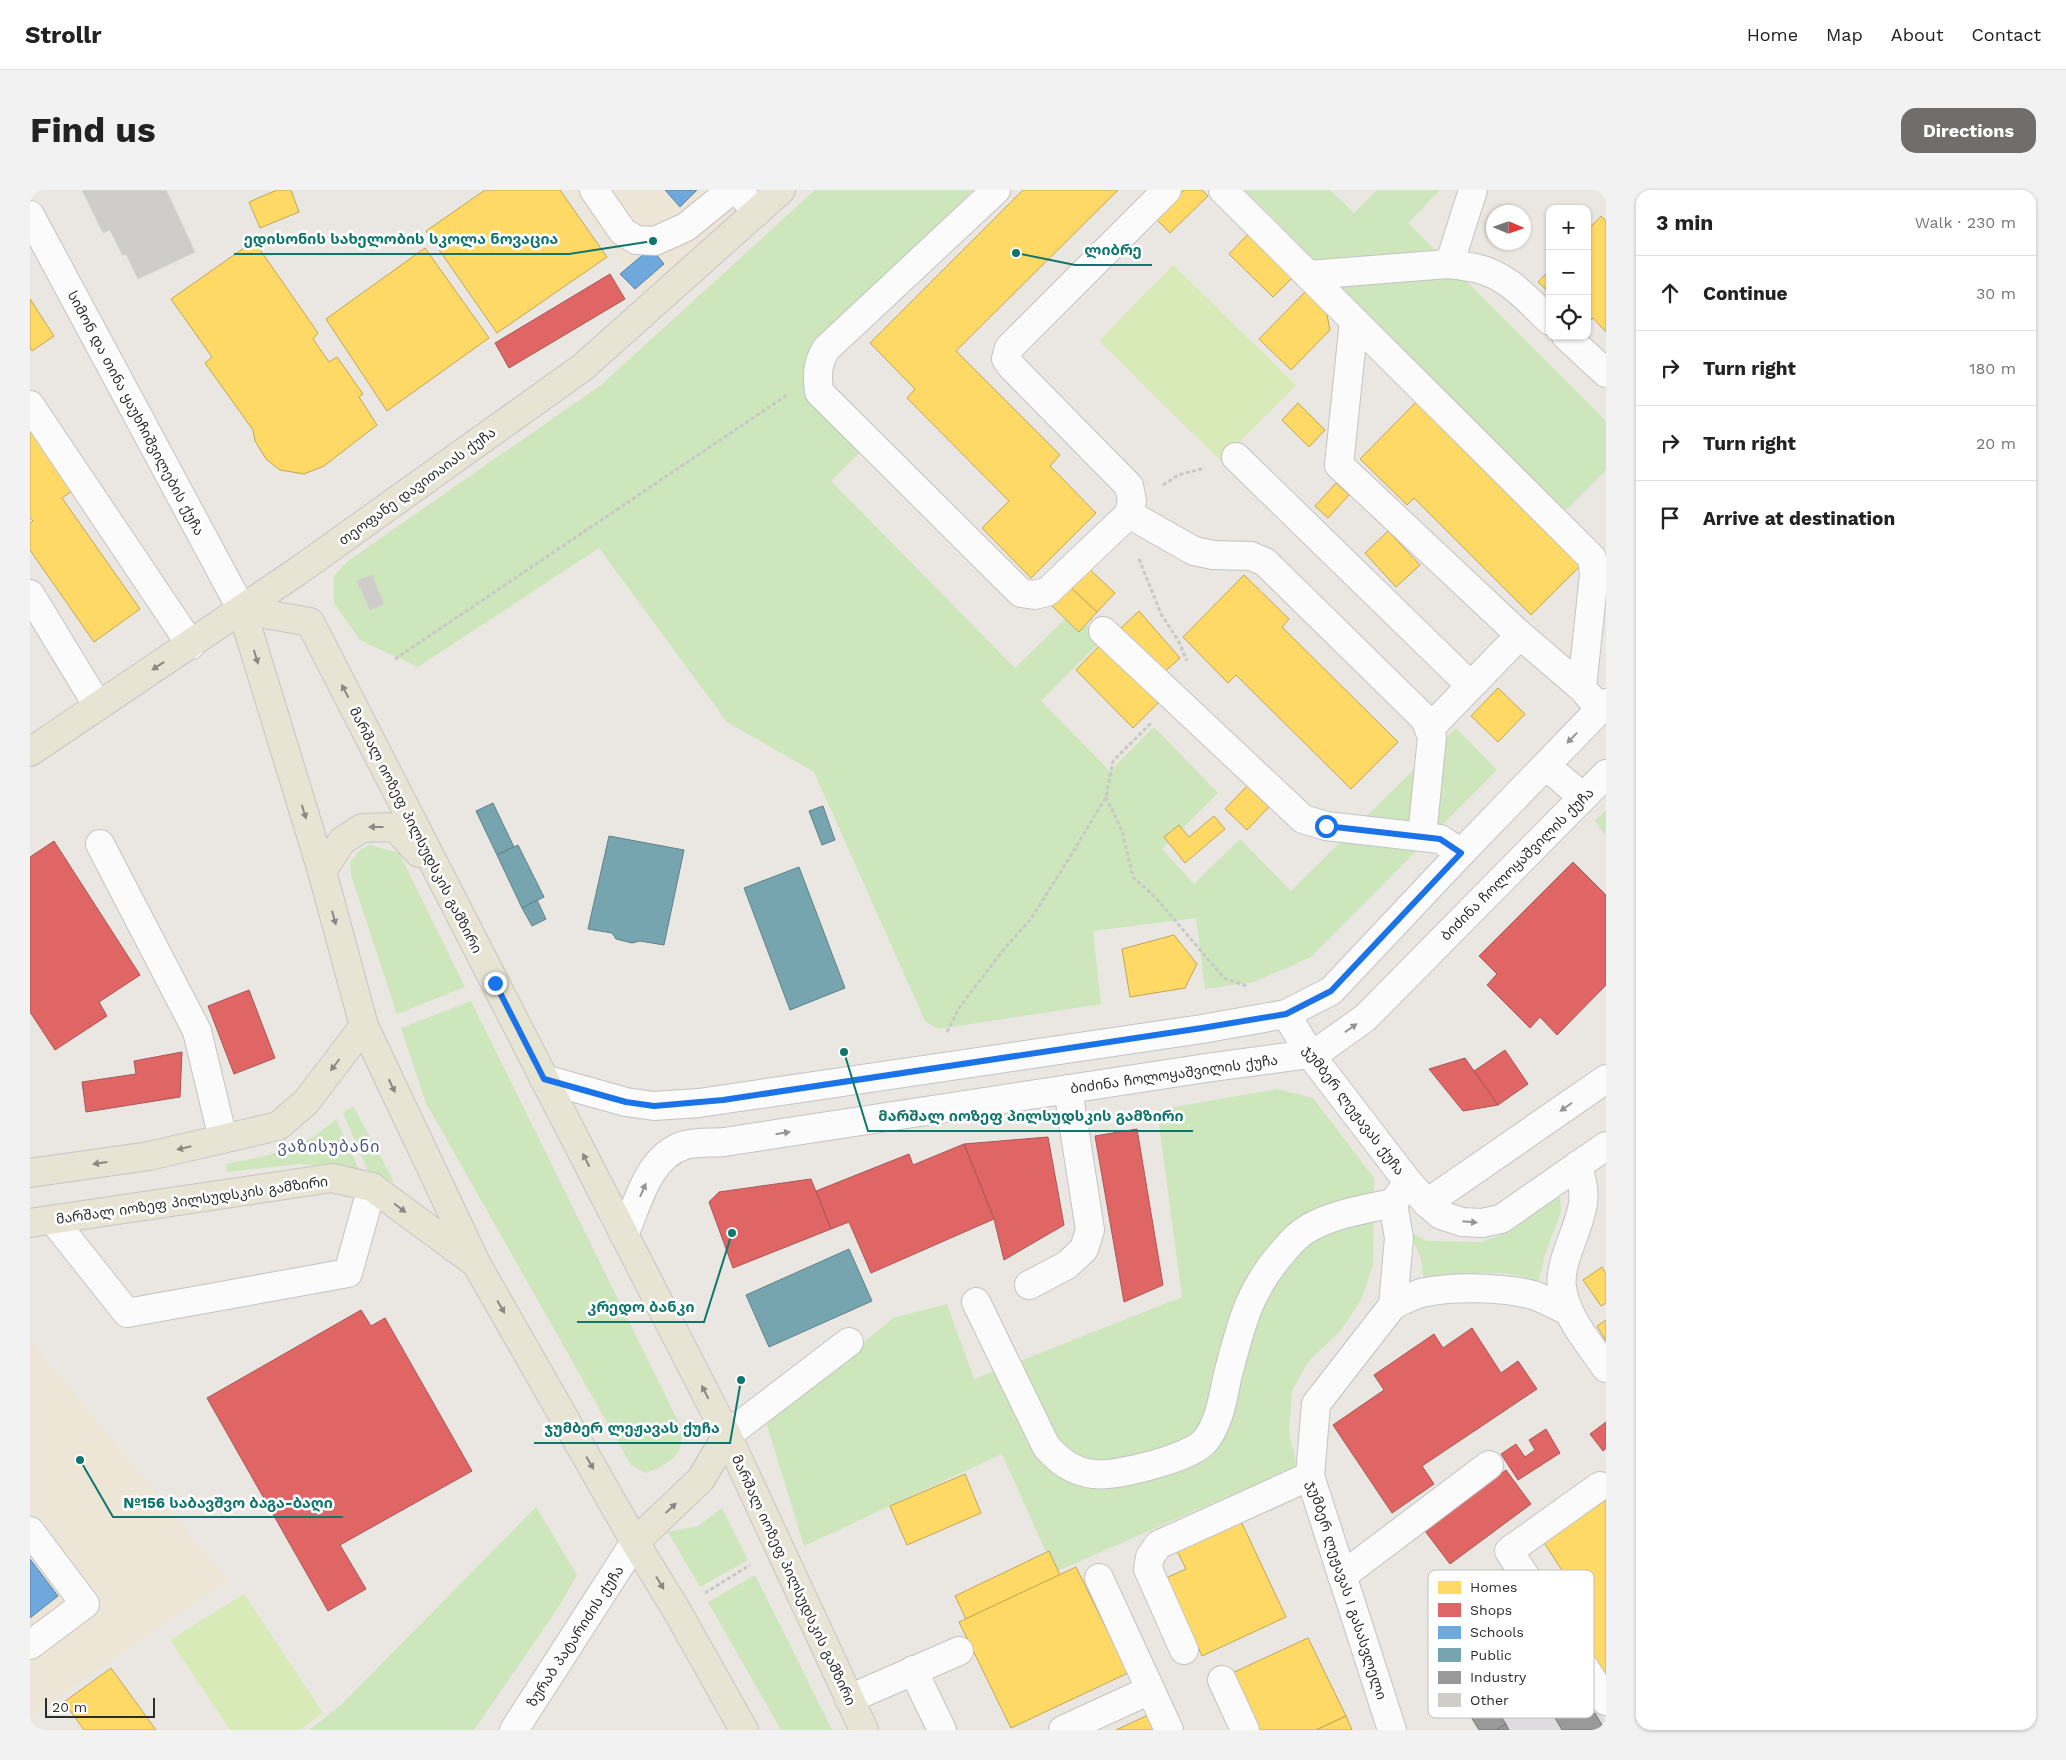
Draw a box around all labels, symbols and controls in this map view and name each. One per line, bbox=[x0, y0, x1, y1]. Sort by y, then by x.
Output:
text: Strollr bbox=[25, 21, 102, 49]
text: Home bbox=[1747, 24, 1798, 45]
text: Map bbox=[1826, 24, 1863, 45]
text: About bbox=[1891, 24, 1943, 45]
text: Contact bbox=[1971, 24, 2041, 45]
button: Directions bbox=[1901, 108, 2036, 153]
text: Find us bbox=[30, 109, 156, 151]
north arrow bbox=[1486, 205, 1531, 250]
map controls bbox=[1546, 205, 1591, 340]
button: + bbox=[1546, 205, 1591, 250]
text: 3 min bbox=[1656, 210, 1713, 235]
text: Walk · 230 m bbox=[1915, 213, 2016, 232]
callout: ედისონის სახელობის სკოლა ნოვაცია bbox=[234, 224, 569, 254]
text: ედისონის სახელობის სკოლა ნოვაცია bbox=[244, 230, 559, 248]
callout: ლიბრე bbox=[1075, 235, 1152, 265]
text: ლიბრე bbox=[1084, 241, 1142, 259]
button: − bbox=[1546, 250, 1591, 295]
icon: ahead bbox=[1656, 279, 1684, 307]
text: Continue bbox=[1703, 282, 1787, 305]
text: 30 m bbox=[1976, 284, 2016, 303]
street label: სიმონ და თინა ყაუხჩიშვილების ქუჩა bbox=[64, 288, 207, 538]
button: locate bbox=[1546, 295, 1591, 340]
icon: right bbox=[1656, 354, 1684, 382]
text: Turn right bbox=[1703, 357, 1796, 380]
text: 180 m bbox=[1969, 359, 2016, 378]
street label: თეოფანე დავითაიას ქუჩა bbox=[335, 424, 499, 549]
icon: right bbox=[1656, 429, 1684, 457]
text: Turn right bbox=[1703, 432, 1796, 455]
text: 20 m bbox=[1976, 434, 2016, 453]
icon: arrive bbox=[1656, 504, 1684, 532]
text: Arrive at destination bbox=[1703, 507, 1895, 530]
one-way arrow bbox=[253, 649, 261, 664]
one-way arrow bbox=[151, 662, 165, 671]
one-way arrow bbox=[341, 683, 349, 698]
street label: მარშალ იოზეფ პილსუდსკის გამზირი bbox=[346, 704, 485, 956]
one-way arrow bbox=[1566, 732, 1578, 744]
street label: ბიძინა ჩოლოყაშვილის ქუჩა bbox=[1437, 784, 1597, 944]
one-way arrow bbox=[300, 805, 308, 820]
route start bbox=[1315, 815, 1338, 838]
one-way arrow bbox=[368, 824, 384, 832]
one-way arrow bbox=[331, 911, 339, 926]
route end bbox=[484, 972, 507, 995]
one-way arrow bbox=[1344, 1023, 1357, 1033]
street label: ჯუმბერ ლეჟავას ქუჩა bbox=[1299, 1042, 1408, 1179]
street label: ბიძინა ჩოლოყაშვილის ქუჩა bbox=[1069, 1051, 1279, 1097]
one-way arrow bbox=[330, 1058, 341, 1071]
one-way arrow bbox=[389, 1079, 397, 1093]
callout: მარშალ იოზეფ პილსუდსკის გამზირი bbox=[868, 1101, 1193, 1131]
one-way arrow bbox=[1559, 1102, 1573, 1112]
text: მარშალ იოზეფ პილსუდსკის გამზირი bbox=[878, 1107, 1184, 1125]
one-way arrow bbox=[775, 1129, 791, 1137]
district label: ვაზისუბანი bbox=[278, 1137, 380, 1156]
one-way arrow bbox=[177, 1144, 192, 1152]
one-way arrow bbox=[582, 1153, 590, 1167]
one-way arrow bbox=[92, 1159, 108, 1167]
street label: მარშალ იოზეფ პილსუდსკის გამზირი bbox=[55, 1173, 329, 1228]
one-way arrow bbox=[640, 1183, 648, 1197]
one-way arrow bbox=[393, 1203, 407, 1213]
one-way arrow bbox=[1462, 1218, 1478, 1226]
callout: კრედო ბანკი bbox=[577, 1292, 704, 1322]
text: კრედო ბანკი bbox=[588, 1298, 695, 1316]
one-way arrow bbox=[497, 1300, 505, 1315]
one-way arrow bbox=[701, 1384, 709, 1399]
callout: ჯუმბერ ლეჟავას ქუჩა bbox=[534, 1413, 730, 1443]
text: ჯუმბერ ლეჟავას ქუჩა bbox=[544, 1419, 720, 1437]
street label: მარშალ იოზეფ პილსუდსკის გამზირი bbox=[728, 1452, 859, 1708]
one-way arrow bbox=[586, 1457, 595, 1470]
street label: ჯუმბერ ლეჟავას I გასასვლელი bbox=[1303, 1478, 1390, 1702]
callout: №156 საბავშვო ბაგა-ბაღი bbox=[113, 1487, 343, 1517]
text: №156 საბავშვო ბაგა-ბაღი bbox=[123, 1494, 333, 1512]
one-way arrow bbox=[664, 1502, 676, 1514]
street label: ზურაბ პატარიძის ქუჩა bbox=[523, 1562, 627, 1710]
legend bbox=[1428, 1570, 1594, 1718]
one-way arrow bbox=[656, 1577, 665, 1590]
text: Homes bbox=[1470, 1579, 1517, 1595]
text: Shops bbox=[1470, 1602, 1512, 1618]
text: Schools bbox=[1470, 1624, 1524, 1640]
text: Public bbox=[1470, 1647, 1512, 1663]
text: Industry bbox=[1470, 1669, 1527, 1685]
text: Other bbox=[1470, 1692, 1509, 1708]
scale bar bbox=[45, 1695, 155, 1718]
text: 20 m bbox=[52, 1699, 87, 1715]

